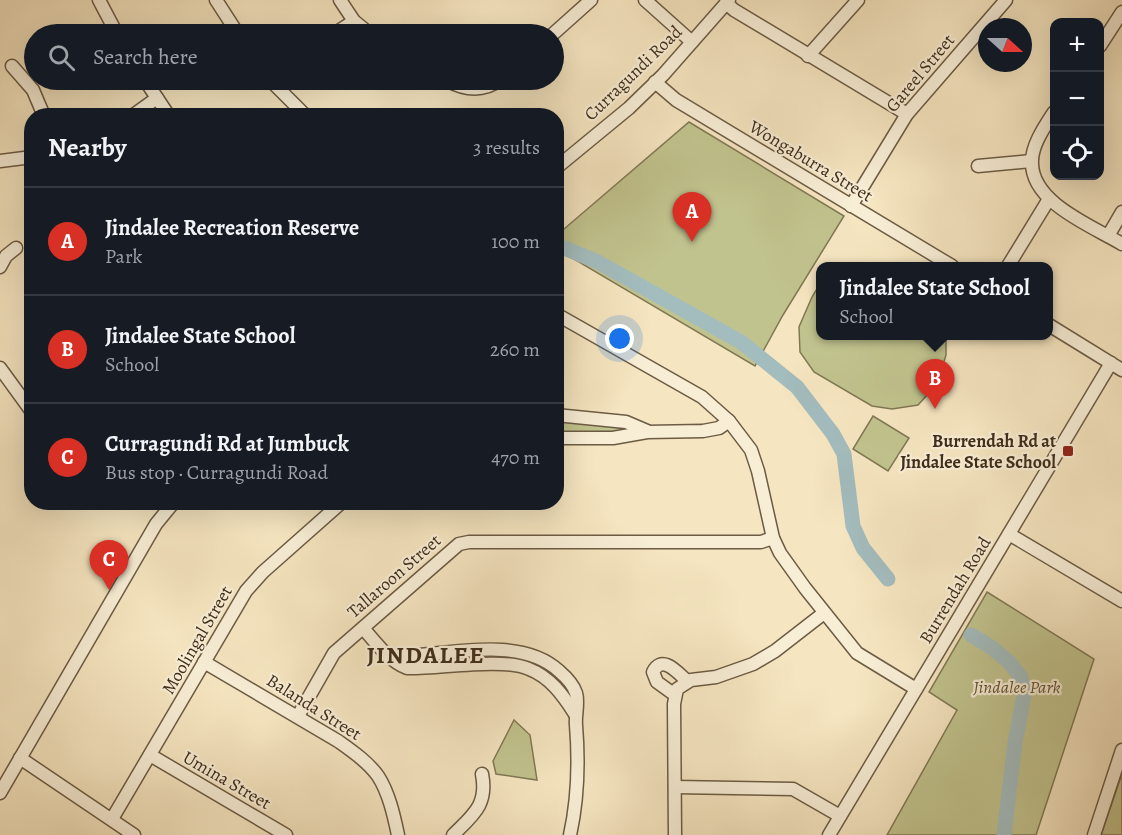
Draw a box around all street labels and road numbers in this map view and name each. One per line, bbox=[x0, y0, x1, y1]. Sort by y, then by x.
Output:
street label: Curragundi Road bbox=[579, 20, 687, 126]
street label: Gareel Street bbox=[880, 29, 960, 117]
street label: Wongaburra Street bbox=[744, 114, 877, 207]
street label: Tallaroon Street bbox=[342, 529, 446, 623]
street label: Burrendah Road bbox=[914, 532, 997, 648]
street label: Moolingal Street bbox=[156, 581, 238, 699]
street label: Balanda Street bbox=[262, 668, 366, 746]
street label: Umina Street bbox=[179, 745, 275, 815]

